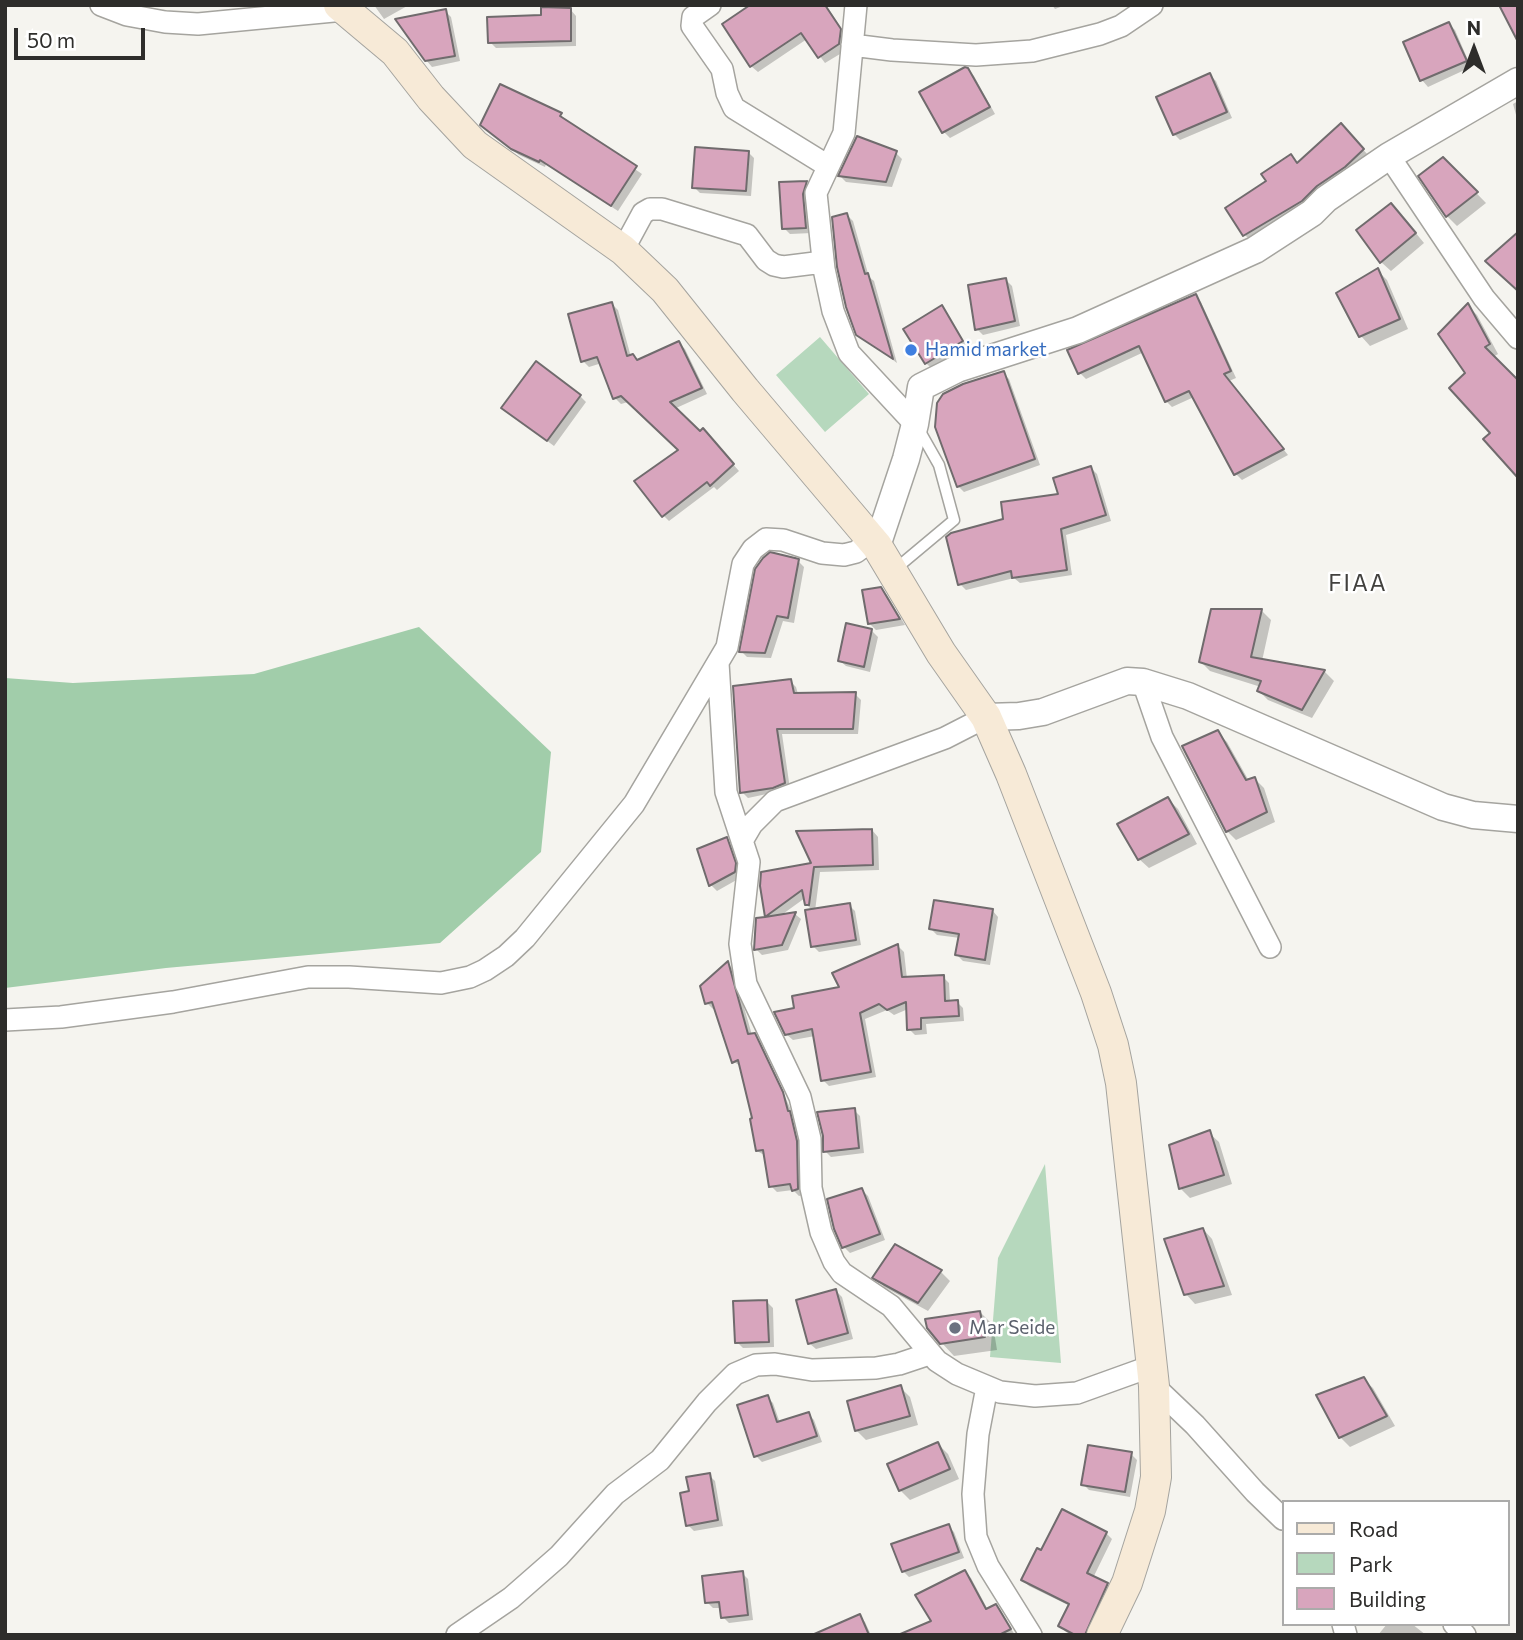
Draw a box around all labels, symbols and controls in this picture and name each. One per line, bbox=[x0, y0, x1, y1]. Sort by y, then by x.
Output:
scale bar bbox=[18, 14, 149, 58]
north arrow bbox=[1439, 14, 1509, 84]
text: N bbox=[1467, 16, 1481, 39]
text: 50 m bbox=[27, 27, 75, 52]
place label: Hamid market bbox=[925, 339, 1047, 361]
marker: Hamid market bbox=[903, 342, 919, 358]
district label: FIAA bbox=[1329, 569, 1387, 597]
place label: Mar Seide bbox=[969, 1317, 1055, 1339]
marker: Mar Seide bbox=[947, 1320, 963, 1336]
legend bbox=[1282, 1500, 1509, 1626]
text: Road bbox=[1349, 1516, 1398, 1541]
text: Park bbox=[1349, 1551, 1393, 1576]
text: Building bbox=[1349, 1586, 1426, 1611]

